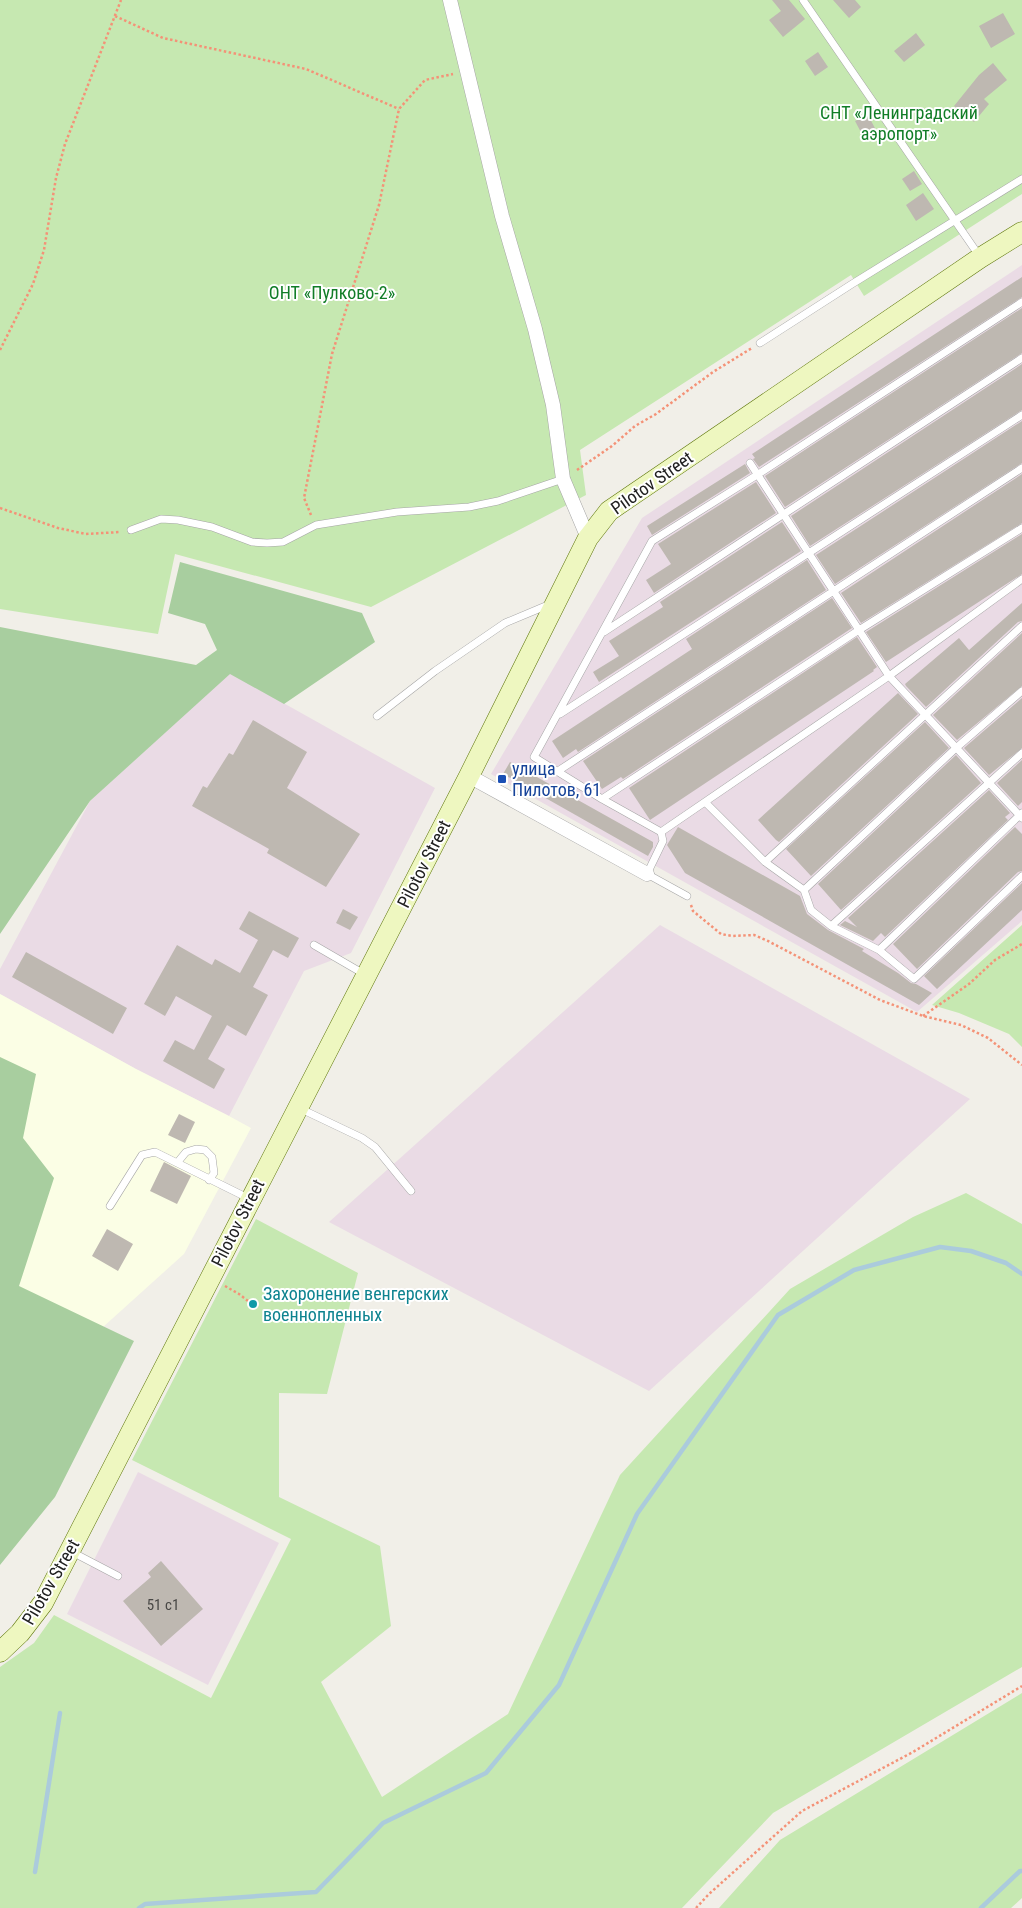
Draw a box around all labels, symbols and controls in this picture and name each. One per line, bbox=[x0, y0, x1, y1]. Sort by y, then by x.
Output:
park label: СНТ «Ленинградский аэропорт» bbox=[820, 102, 978, 144]
park label: ОНТ «Пулково-2» bbox=[269, 282, 395, 303]
street label: Pilotov Street bbox=[607, 447, 697, 519]
place label: улица Пилотов, 61 bbox=[512, 758, 601, 800]
marker: улица Пилотов, 61 bbox=[496, 773, 508, 785]
street label: Pilotov Street bbox=[393, 817, 455, 911]
street label: Pilotov Street bbox=[207, 1176, 269, 1270]
place label: Захоронение венгерских военнопленных bbox=[263, 1283, 449, 1325]
marker: Захоронение венгерских военнопленных bbox=[247, 1298, 259, 1310]
street label: Pilotov Street bbox=[18, 1535, 83, 1628]
house number: 51 с1 bbox=[147, 1596, 179, 1614]

